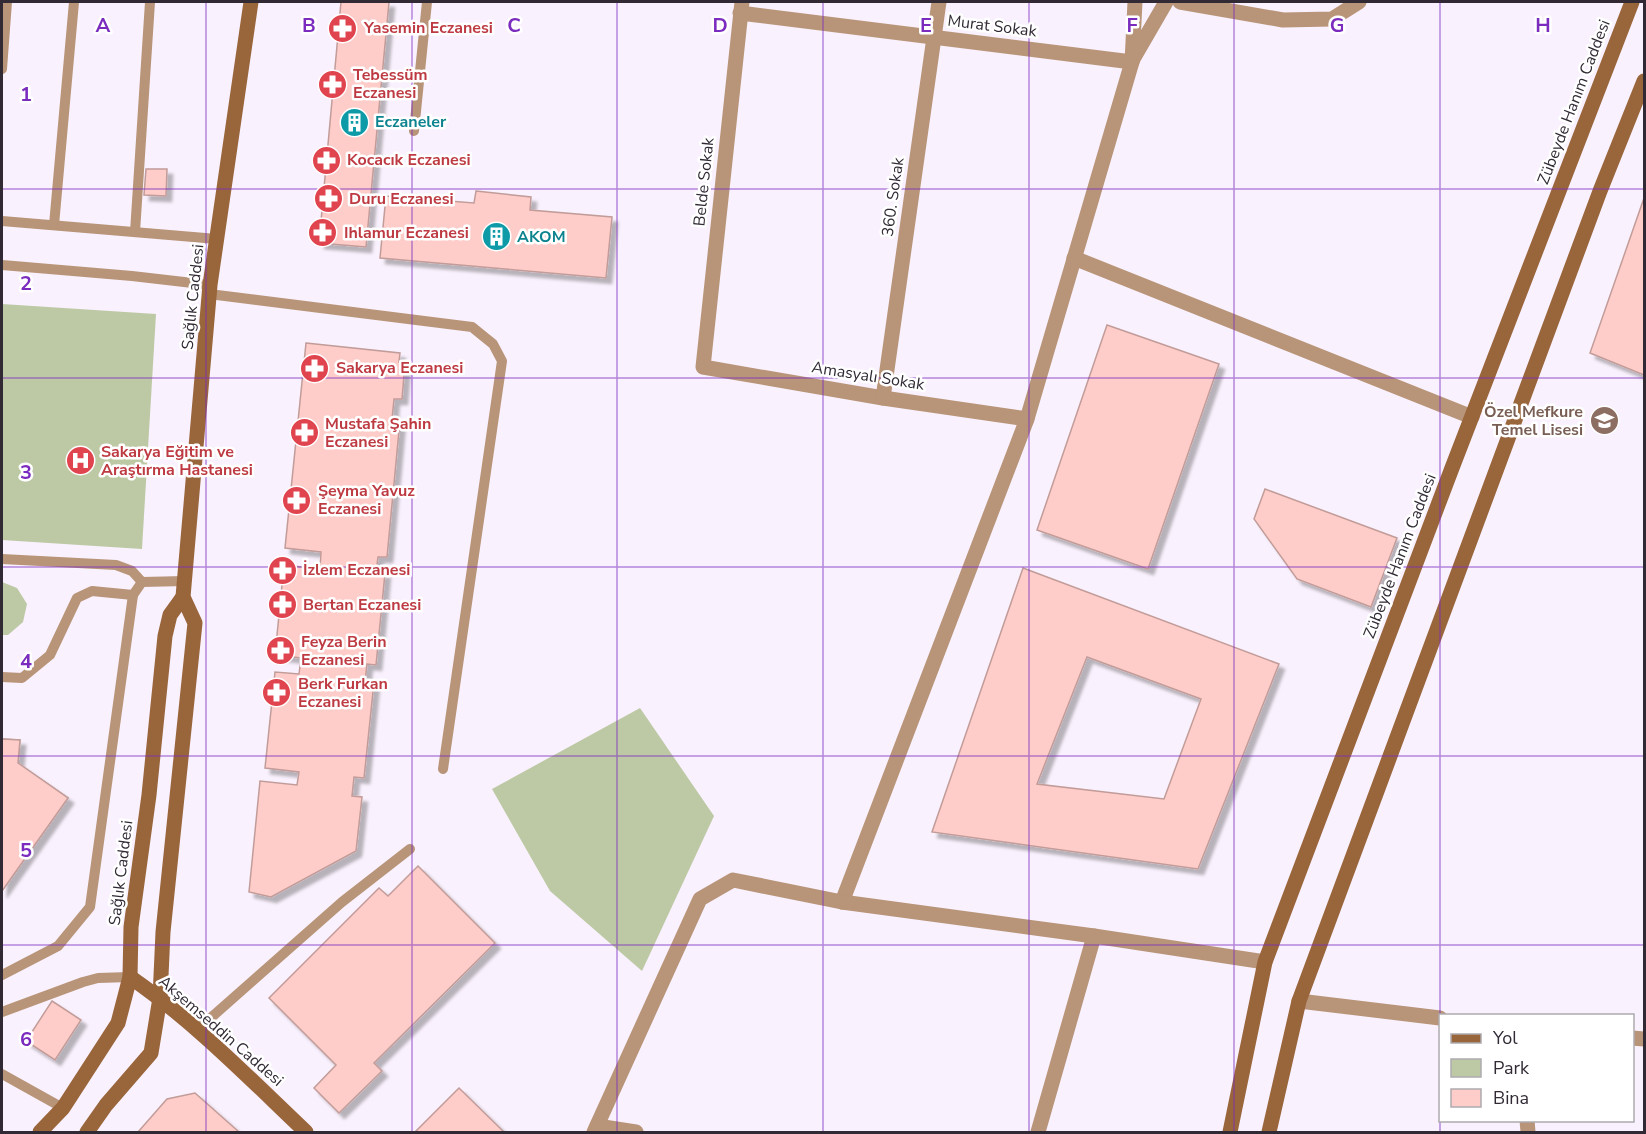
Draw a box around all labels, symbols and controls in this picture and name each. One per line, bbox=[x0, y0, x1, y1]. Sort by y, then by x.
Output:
street label: Murat Sokak bbox=[946, 10, 1039, 43]
text: A bbox=[96, 12, 111, 39]
text: B bbox=[302, 12, 316, 39]
pharmacy icon: Yasemin Eczanesi bbox=[327, 12, 359, 44]
text: C bbox=[507, 12, 521, 39]
text: D bbox=[712, 12, 728, 39]
text: E bbox=[920, 12, 932, 39]
text: F bbox=[1126, 12, 1138, 39]
text: G bbox=[1330, 12, 1344, 39]
place label: Yasemin Eczanesi bbox=[363, 17, 493, 39]
street label: Zübeyde Hanım Caddesi bbox=[1534, 17, 1614, 187]
place label: Tebessüm Eczanesi bbox=[353, 64, 428, 104]
pharmacy icon: Tebessüm Eczanesi bbox=[316, 68, 348, 100]
text: 1 bbox=[20, 81, 32, 108]
building icon: Eczaneler bbox=[338, 106, 370, 138]
place label: Eczaneler bbox=[375, 111, 447, 133]
street label: Belde Sokak bbox=[688, 136, 720, 227]
pharmacy icon: Kocacık Eczanesi bbox=[310, 144, 342, 176]
place label: Kocacık Eczanesi bbox=[347, 149, 471, 171]
street label: 360. Sokak bbox=[877, 155, 910, 238]
pharmacy icon: Duru Eczanesi bbox=[312, 183, 344, 215]
place label: Duru Eczanesi bbox=[349, 188, 454, 210]
pharmacy icon: Ihlamur Eczanesi bbox=[307, 217, 339, 249]
building icon: AKOM bbox=[480, 221, 512, 253]
place label: Ihlamur Eczanesi bbox=[344, 222, 469, 244]
place label: AKOM bbox=[517, 226, 566, 248]
street label: Sağlık Caddesi bbox=[177, 243, 209, 351]
text: 2 bbox=[20, 270, 32, 297]
pharmacy icon: Sakarya Eczanesi bbox=[299, 352, 331, 384]
street label: Amasyalı Sokak bbox=[810, 356, 927, 396]
place label: Sakarya Eczanesi bbox=[336, 357, 463, 379]
place label: Özel Mefkure Temel Lisesi bbox=[1484, 401, 1583, 441]
school or university icon: Özel Mefkure Temel Lisesi bbox=[1588, 405, 1620, 437]
place label: Mustafa Şahin Eczanesi bbox=[325, 413, 431, 453]
pharmacy icon: Mustafa Şahin Eczanesi bbox=[288, 417, 320, 449]
place label: Sakarya Eğitim ve Araştırma Hastanesi bbox=[101, 441, 253, 481]
hospital icon: Sakarya Eğitim ve Araştırma Hastanesi bbox=[64, 445, 96, 477]
text: 3 bbox=[20, 459, 32, 486]
street label: Zübeyde Hanım Caddesi bbox=[1358, 470, 1442, 642]
place label: Şeyma Yavuz Eczanesi bbox=[318, 480, 415, 520]
pharmacy icon: Şeyma Yavuz Eczanesi bbox=[281, 484, 313, 516]
pharmacy icon: İzlem Eczanesi bbox=[266, 554, 298, 586]
place label: İzlem Eczanesi bbox=[303, 559, 410, 581]
pharmacy icon: Bertan Eczanesi bbox=[266, 589, 298, 621]
place label: Bertan Eczanesi bbox=[303, 594, 421, 616]
place label: Feyza Berin Eczanesi bbox=[301, 631, 387, 671]
pharmacy icon: Feyza Berin Eczanesi bbox=[264, 635, 296, 667]
text: 4 bbox=[20, 648, 32, 675]
place label: Berk Furkan Eczanesi bbox=[298, 673, 388, 713]
pharmacy icon: Berk Furkan Eczanesi bbox=[261, 677, 293, 709]
street label: Sağlık Caddesi bbox=[104, 819, 138, 927]
text: 5 bbox=[20, 837, 32, 864]
street label: Akşemseddin Caddesi bbox=[154, 971, 288, 1091]
legend bbox=[1439, 1014, 1634, 1122]
text: 6 bbox=[20, 1026, 32, 1053]
text: Yol bbox=[1492, 1026, 1518, 1050]
text: Park bbox=[1493, 1056, 1530, 1080]
text: Bina bbox=[1493, 1086, 1529, 1110]

